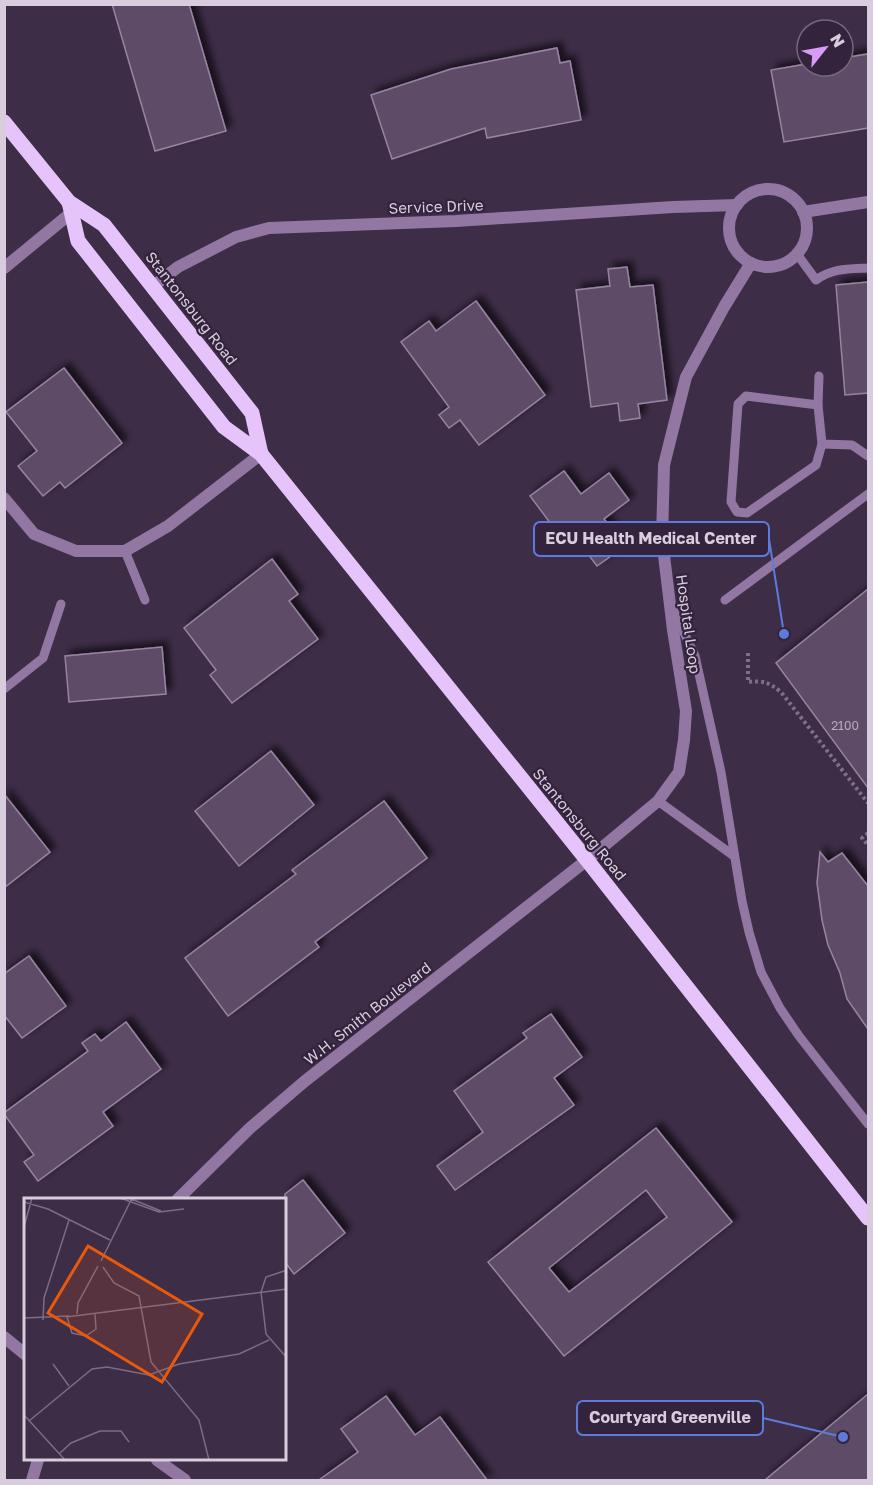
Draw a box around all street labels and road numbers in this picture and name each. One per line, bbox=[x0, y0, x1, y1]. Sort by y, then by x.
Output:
street label: Service Drive bbox=[388, 195, 484, 217]
street label: Stantonsburg Road bbox=[142, 248, 242, 368]
street label: Hospital Loop bbox=[673, 573, 705, 675]
street label: Stantonsburg Road bbox=[529, 764, 631, 884]
street label: W.H. Smith Boulevard bbox=[300, 958, 434, 1068]

